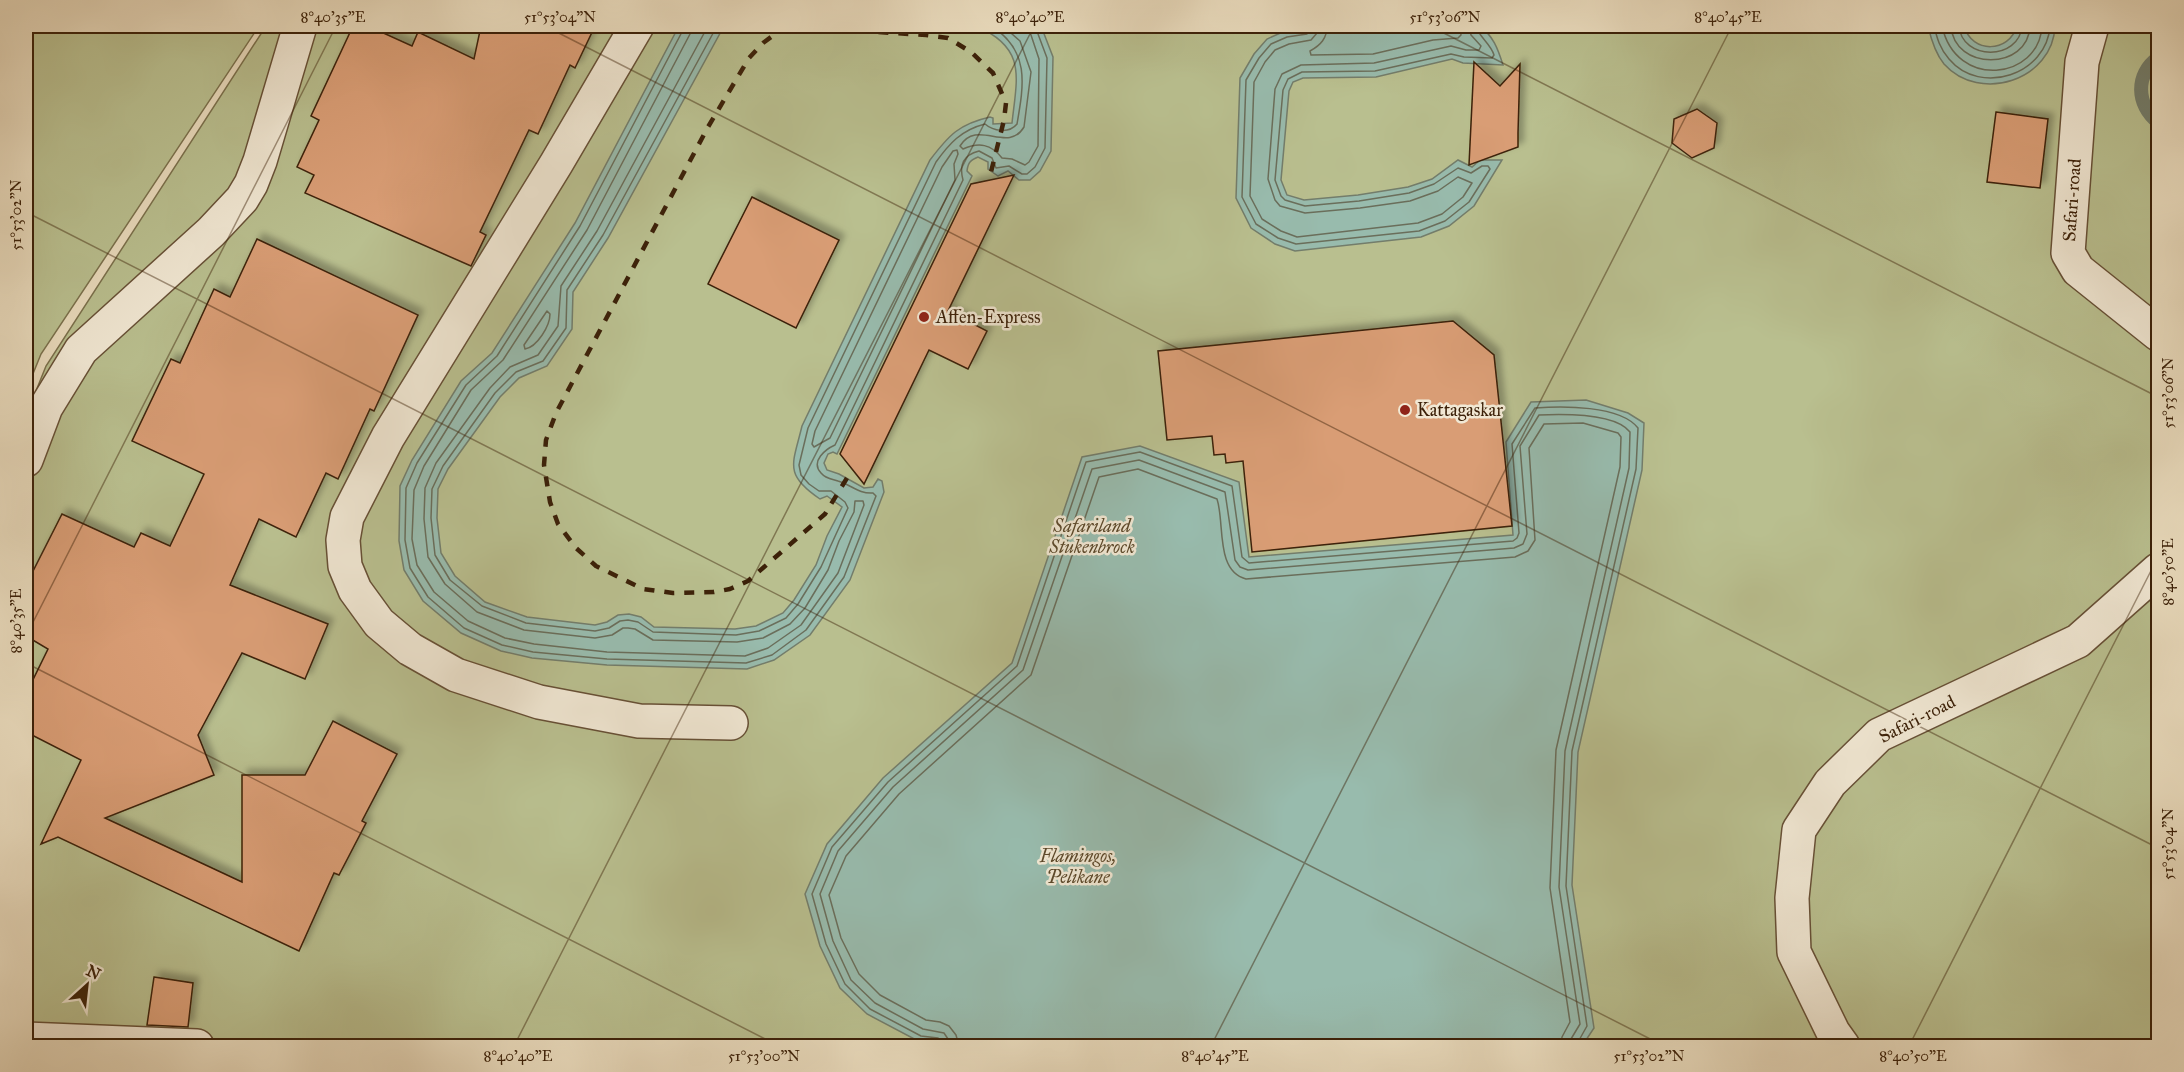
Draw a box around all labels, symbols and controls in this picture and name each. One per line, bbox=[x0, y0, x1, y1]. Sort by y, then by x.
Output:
text: 8°40'35"E bbox=[301, 8, 366, 26]
text: 51°53'04"N bbox=[524, 8, 596, 26]
text: 8°40'40"E bbox=[995, 8, 1065, 26]
text: 51°53'06"N bbox=[1409, 8, 1481, 26]
text: 8°40'45"E bbox=[1694, 8, 1762, 26]
street label: Safari-road bbox=[2058, 158, 2086, 242]
text: 51°53'02"N bbox=[7, 179, 25, 250]
place label: Affen-Express bbox=[935, 306, 1041, 328]
marker: Affen-Express bbox=[917, 310, 931, 324]
text: 51°53'06"N bbox=[2159, 357, 2177, 429]
place label: Kattagaskar bbox=[1417, 399, 1503, 422]
marker: Kattagaskar bbox=[1398, 403, 1412, 417]
park label: Safariland Stukenbrock bbox=[1048, 515, 1135, 558]
text: 8°40'50"E bbox=[2159, 538, 2177, 606]
text: 8°40'35"E bbox=[7, 588, 25, 653]
street label: Safari-road bbox=[1875, 690, 1959, 748]
text: 51°53'04"N bbox=[2159, 808, 2177, 880]
park label: Flamingos, Pelikane bbox=[1039, 845, 1116, 888]
north arrow bbox=[57, 955, 117, 1015]
text: N bbox=[83, 961, 104, 984]
text: 8°40'40"E bbox=[483, 1047, 553, 1065]
text: 51°53'00"N bbox=[728, 1047, 800, 1065]
text: 8°40'45"E bbox=[1181, 1047, 1249, 1065]
text: 51°53'02"N bbox=[1614, 1047, 1685, 1065]
text: 8°40'50"E bbox=[1879, 1047, 1947, 1065]

